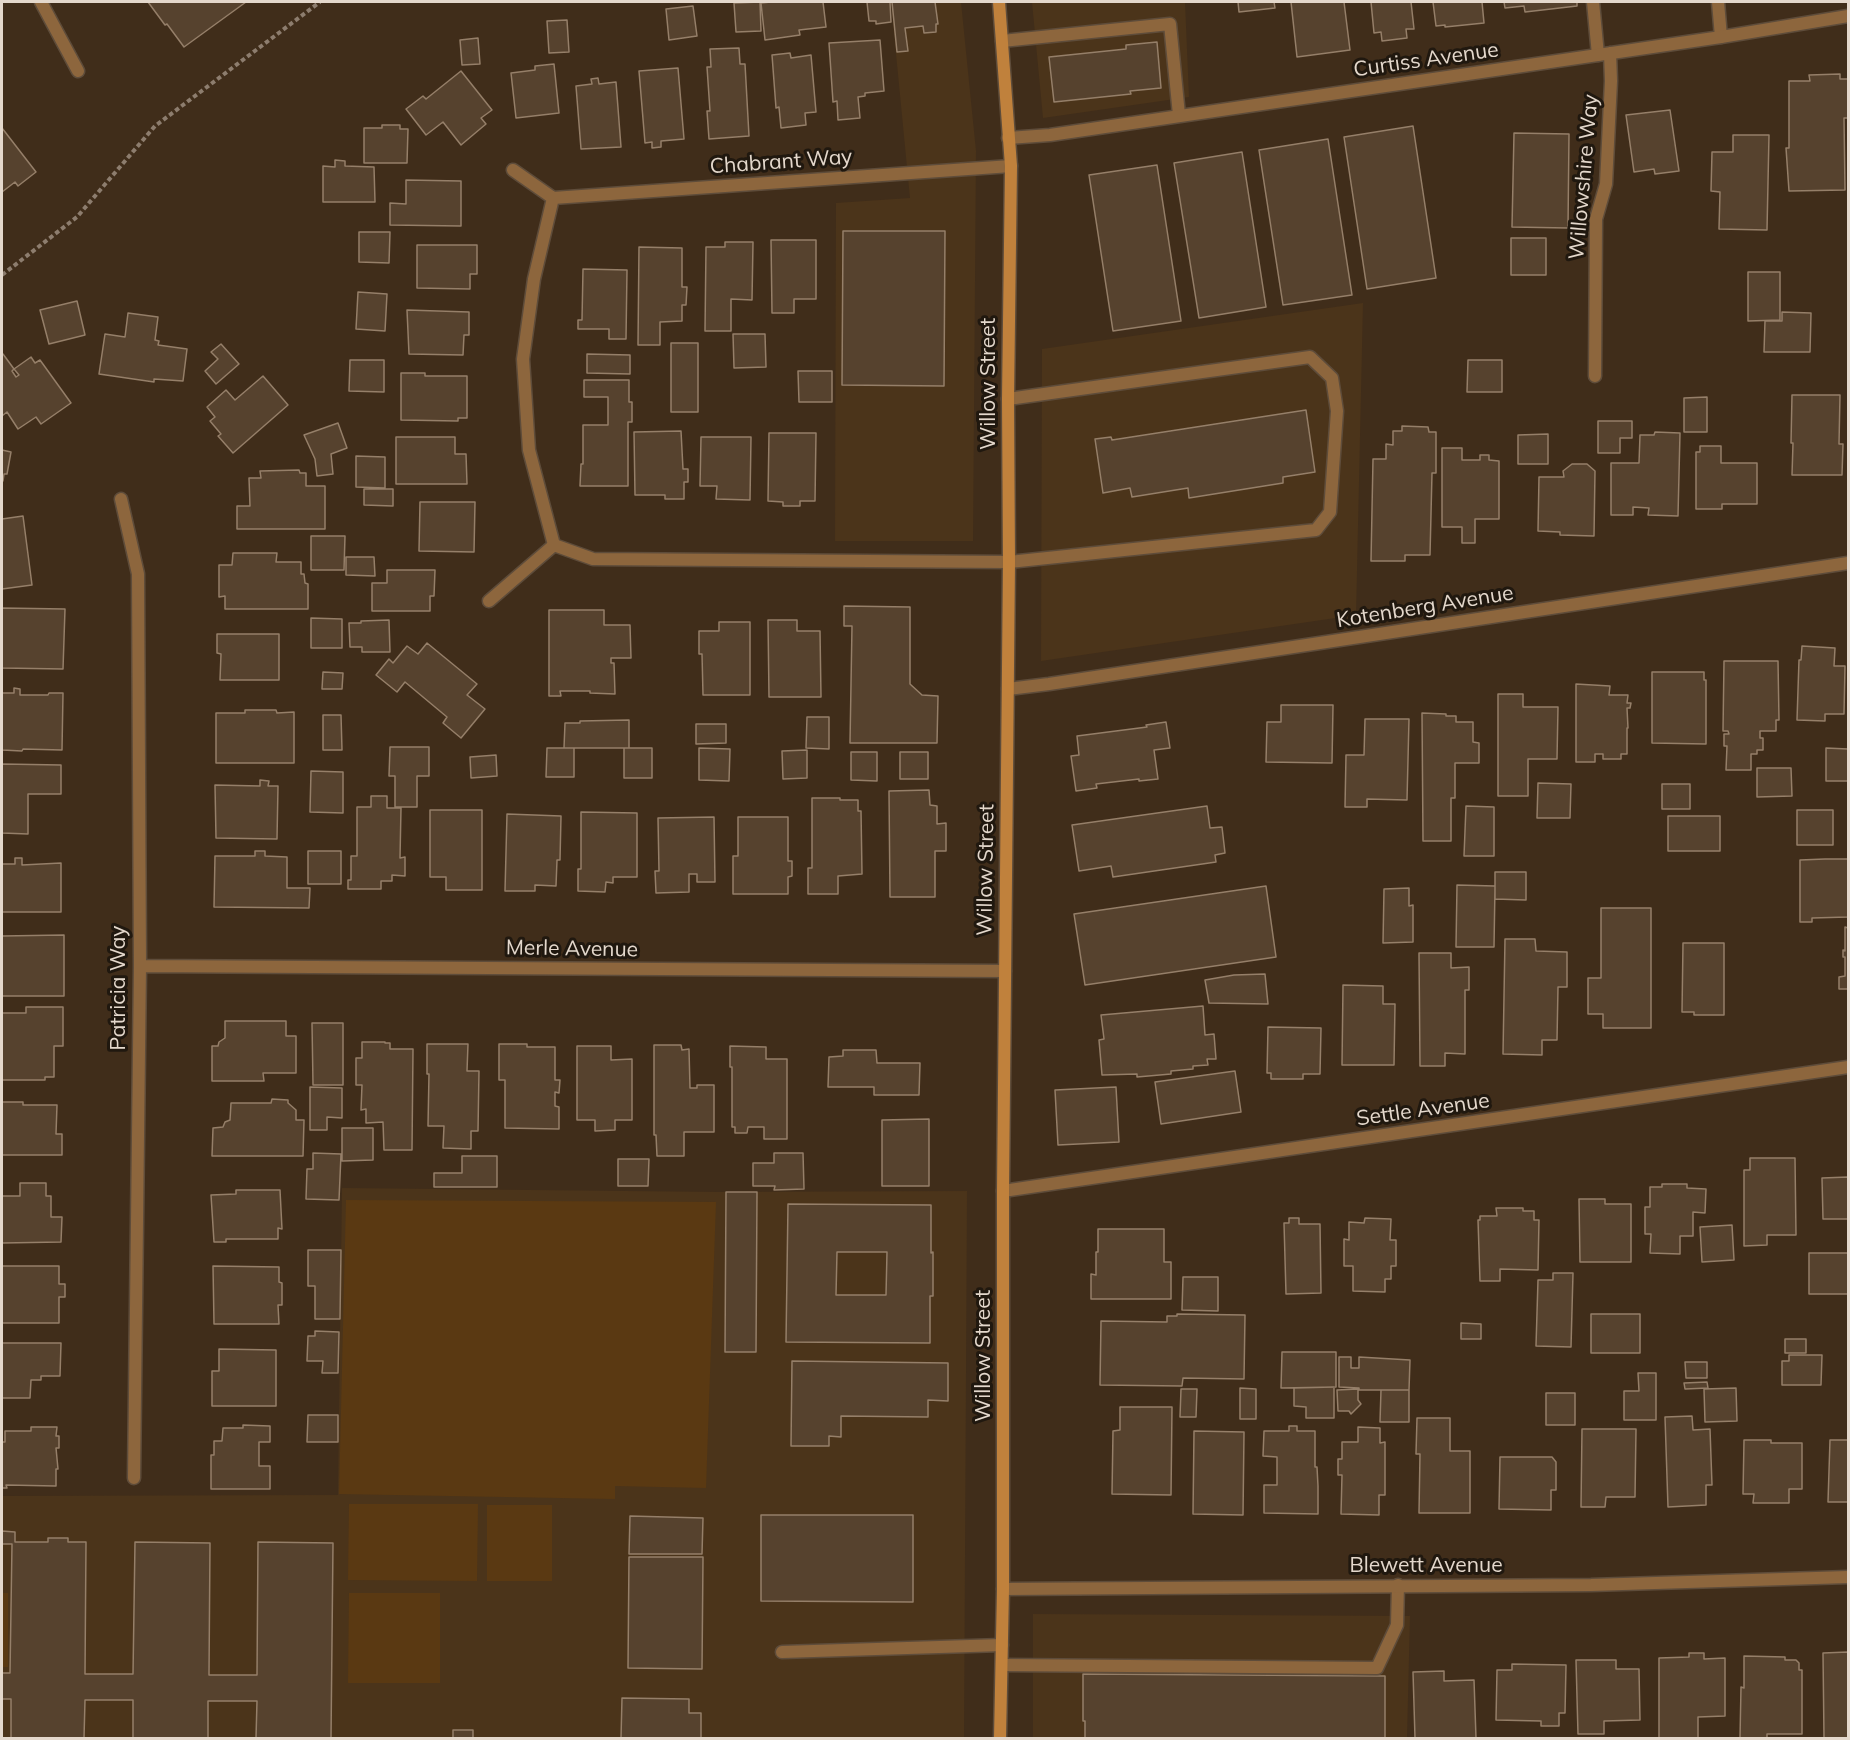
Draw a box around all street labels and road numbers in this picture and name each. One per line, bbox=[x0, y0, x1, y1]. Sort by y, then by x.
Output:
street label: Curtiss Avenue bbox=[1352, 37, 1500, 83]
street label: Willowshire Way bbox=[1564, 93, 1604, 261]
street label: Chabrant Way bbox=[709, 144, 853, 180]
street label: Willow Street bbox=[976, 318, 1002, 450]
street label: Kotenberg Avenue bbox=[1335, 581, 1515, 633]
street label: Willow Street bbox=[972, 804, 1000, 936]
street label: Patricia Way bbox=[106, 925, 132, 1051]
street label: Merle Avenue bbox=[506, 935, 638, 963]
street label: Settle Avenue bbox=[1355, 1088, 1491, 1132]
street label: Willow Street bbox=[971, 1290, 997, 1422]
street label: Blewett Avenue bbox=[1349, 1553, 1503, 1579]

